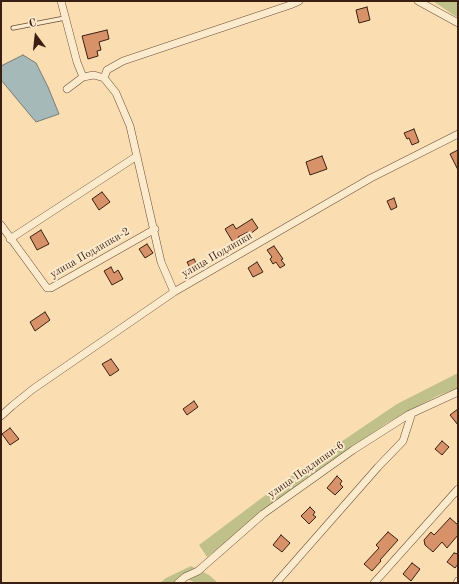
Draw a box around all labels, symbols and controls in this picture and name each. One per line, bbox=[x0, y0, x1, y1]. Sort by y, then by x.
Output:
north arrow bbox=[16, 16, 56, 56]
text: С bbox=[28, 18, 38, 30]
street label: улица Подлипки-2 bbox=[48, 225, 132, 281]
street label: улица Подлипки bbox=[179, 229, 255, 281]
street label: улица Подлипки-6 bbox=[265, 439, 347, 501]

